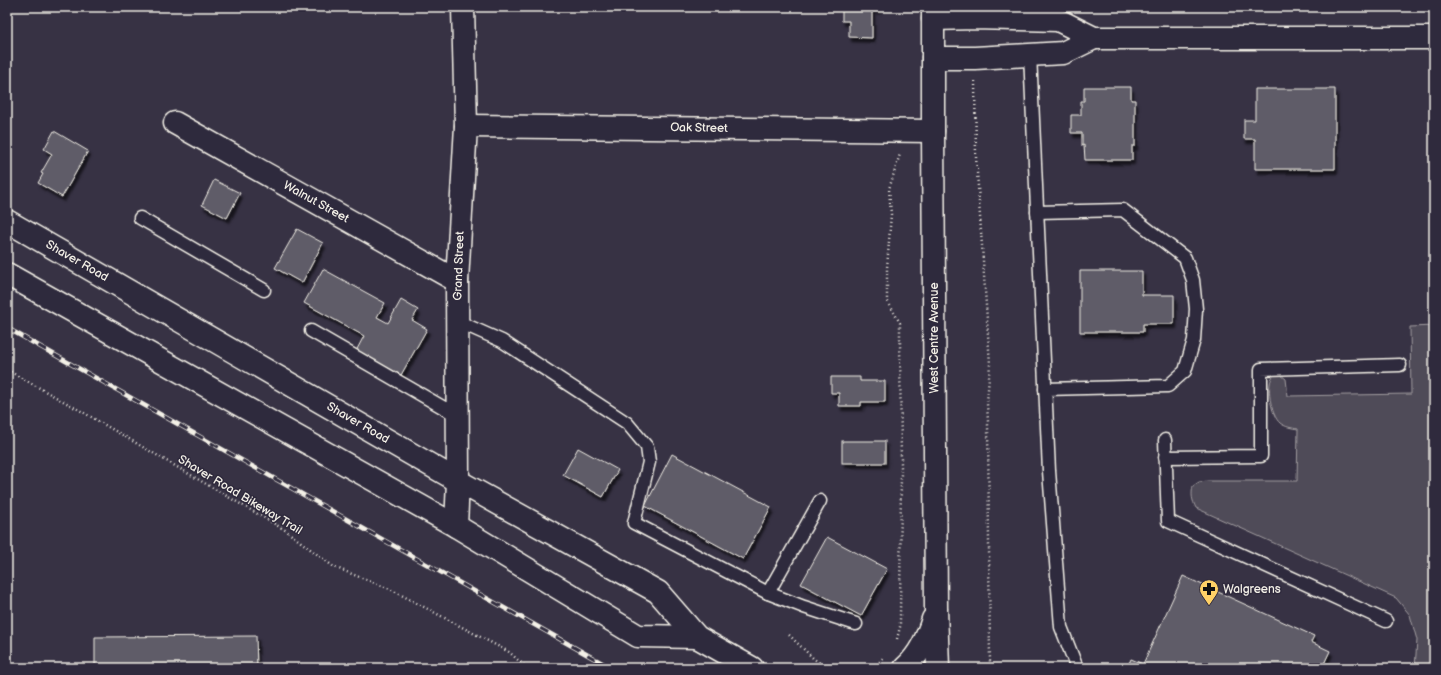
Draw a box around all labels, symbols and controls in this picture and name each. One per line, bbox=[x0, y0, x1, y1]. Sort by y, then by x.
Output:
street label: Oak Street bbox=[670, 120, 728, 136]
street label: Walnut Street bbox=[281, 178, 352, 226]
street label: Grand Street bbox=[450, 231, 468, 301]
street label: Shaver Road bbox=[43, 237, 111, 285]
street label: West Centre Avenue bbox=[927, 282, 942, 394]
street label: Shaver Road bbox=[324, 399, 392, 447]
street label: Shaver Road Bikeway Trail bbox=[175, 452, 305, 538]
pharmacy icon: Walgreens bbox=[1198, 578, 1220, 606]
place label: Walgreens bbox=[1223, 582, 1281, 597]

